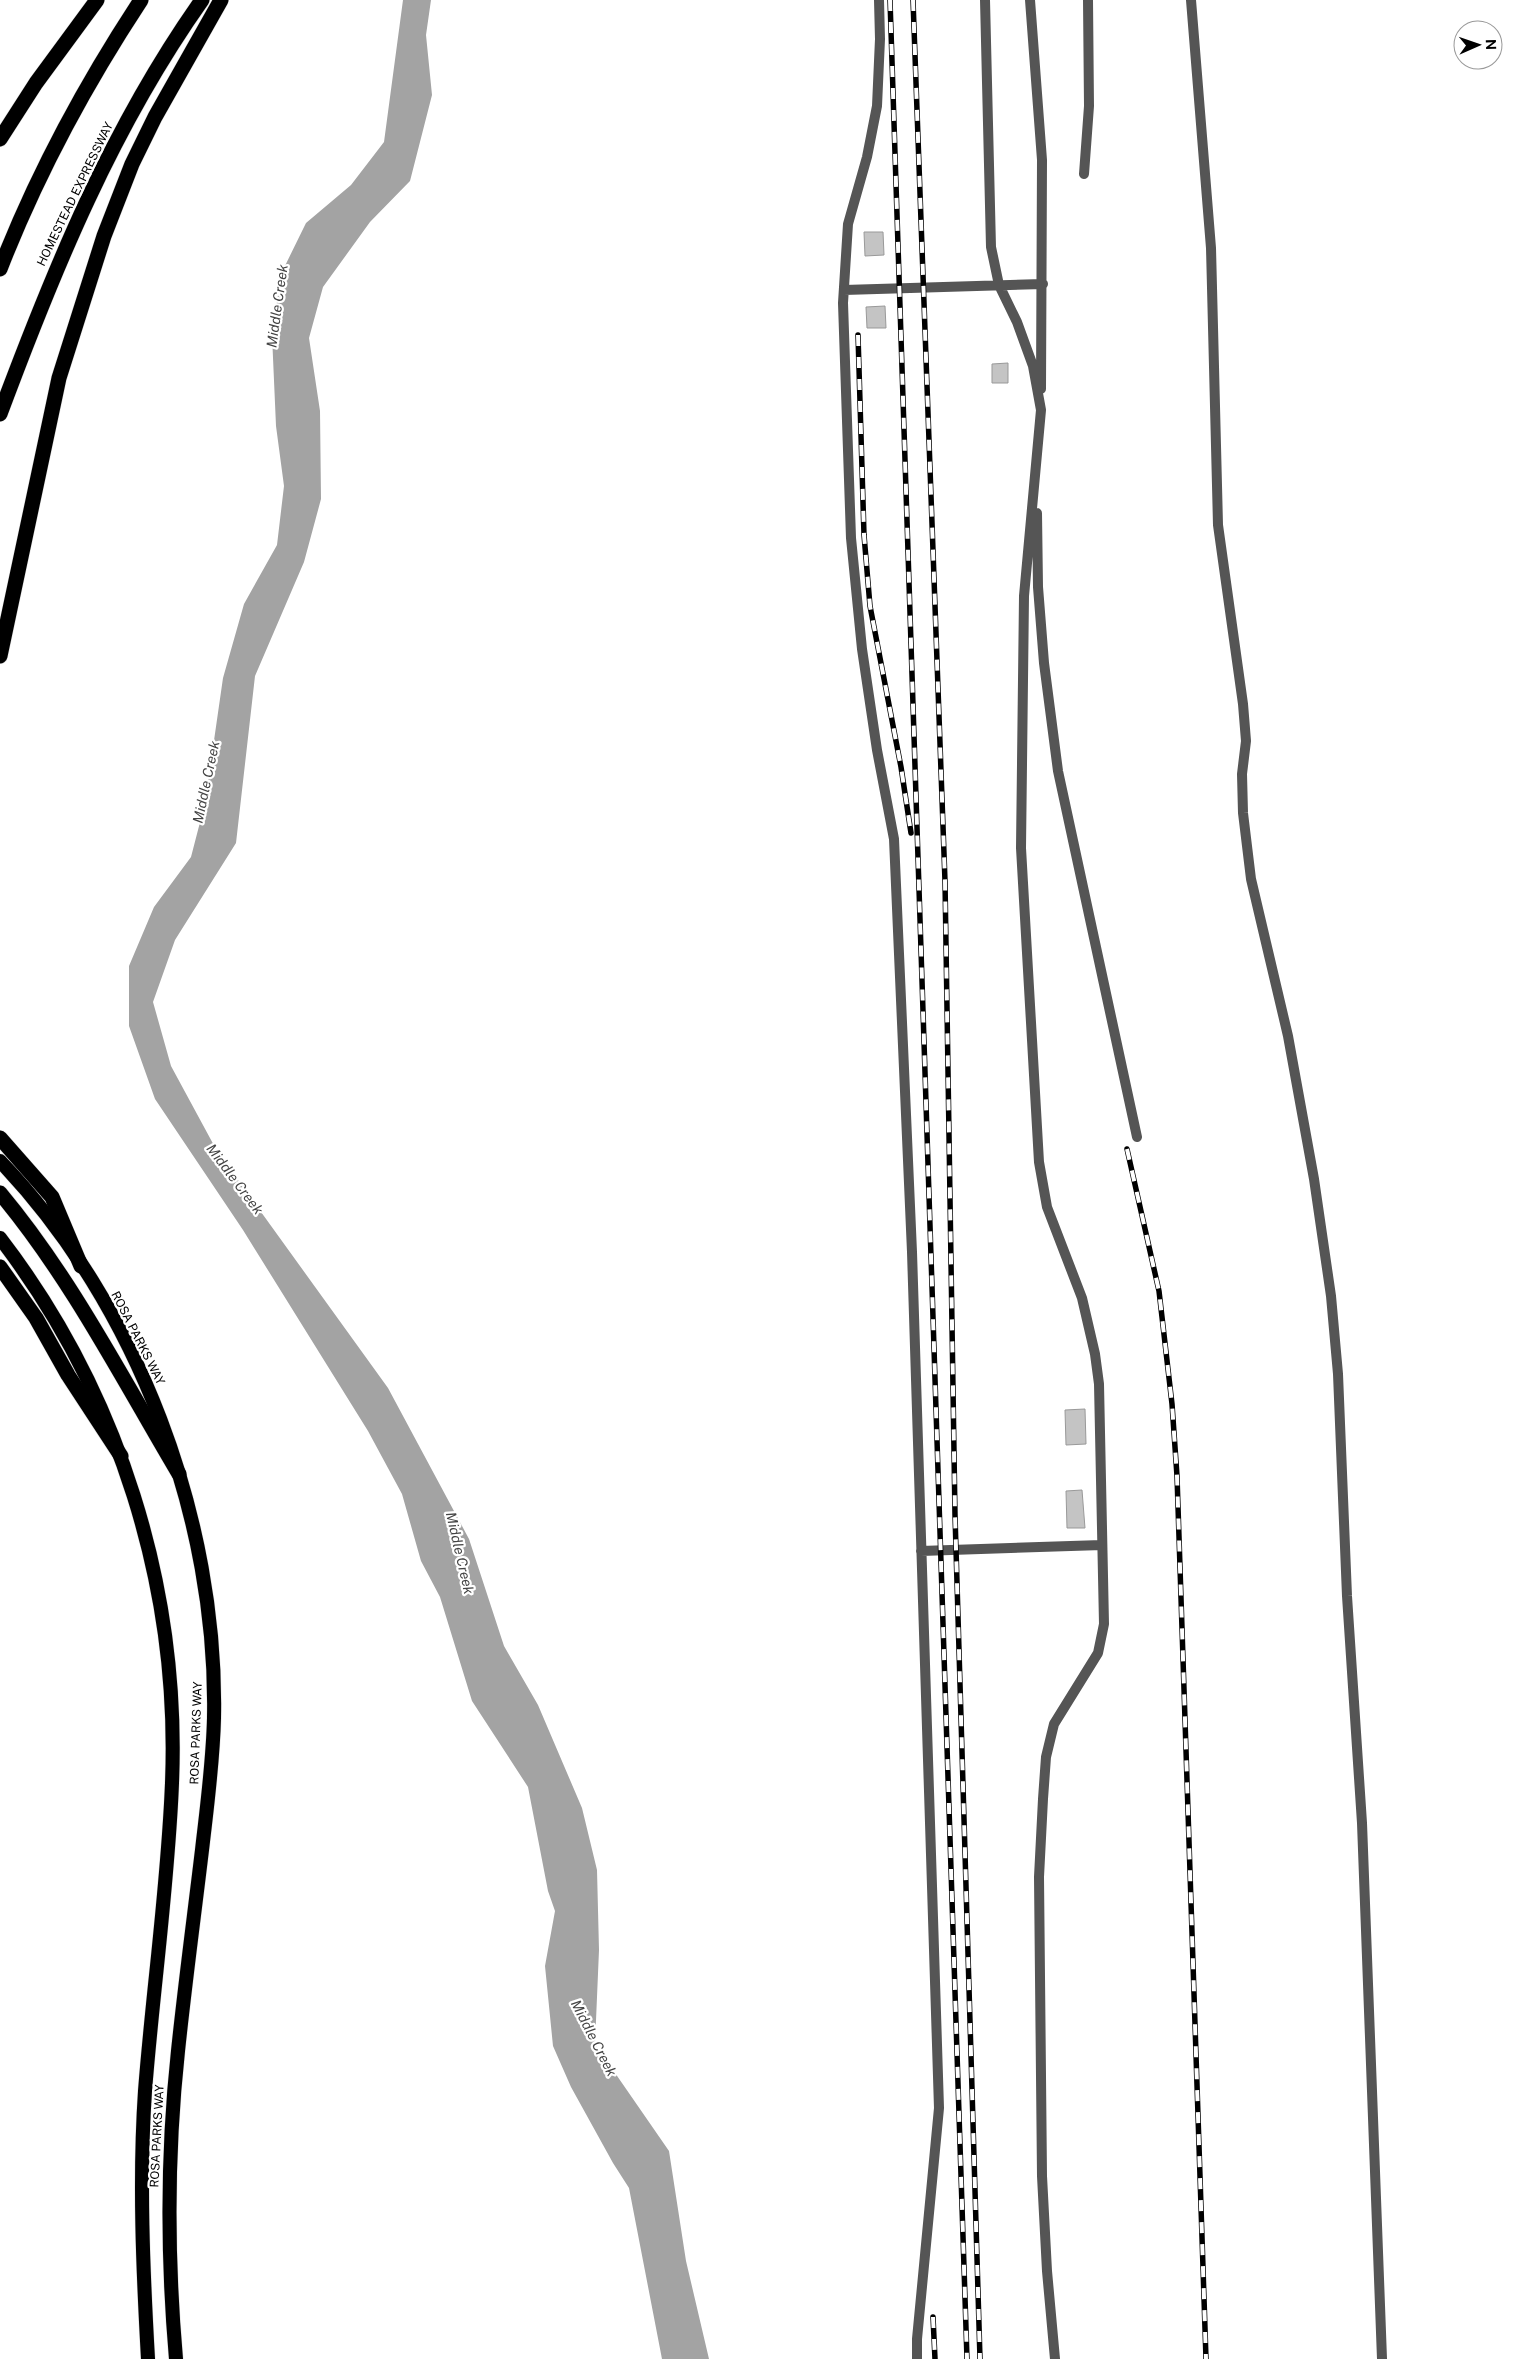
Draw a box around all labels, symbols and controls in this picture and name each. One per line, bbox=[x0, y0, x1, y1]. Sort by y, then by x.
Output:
north arrow bbox=[1453, 20, 1503, 70]
text: N bbox=[1483, 39, 1499, 50]
street label: HOMESTEAD EXPRESSWAY bbox=[34, 119, 116, 268]
water label: Middle Creek bbox=[263, 263, 291, 349]
water label: Middle Creek bbox=[189, 739, 223, 825]
water label: Middle Creek bbox=[203, 1141, 267, 1218]
street label: ROSA PARKS WAY bbox=[108, 1289, 168, 1388]
water label: Middle Creek bbox=[443, 1510, 477, 1596]
street label: ROSA PARKS WAY bbox=[187, 1681, 205, 1785]
water label: Middle Creek bbox=[568, 1997, 620, 2079]
street label: ROSA PARKS WAY bbox=[147, 2083, 167, 2188]

